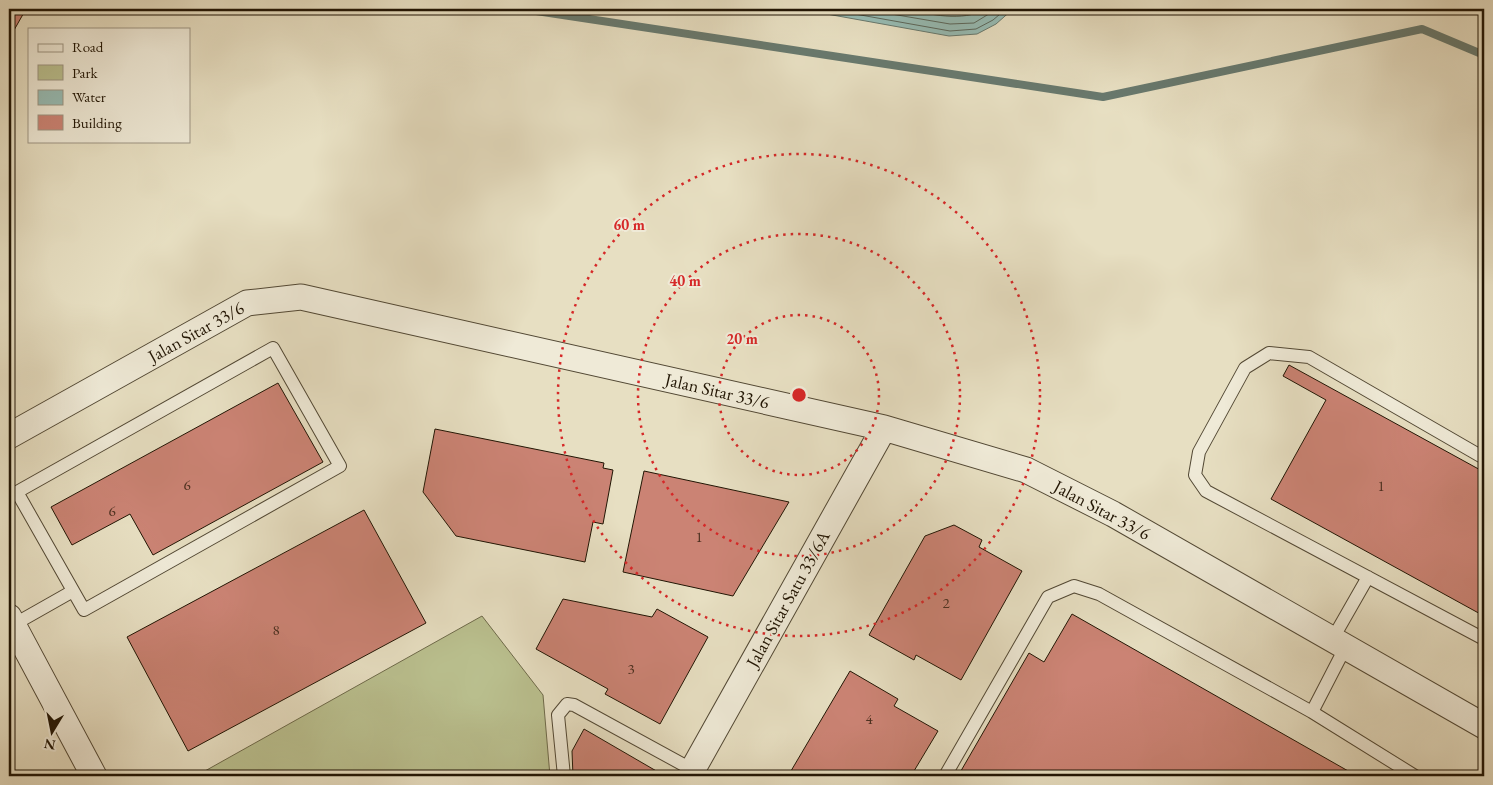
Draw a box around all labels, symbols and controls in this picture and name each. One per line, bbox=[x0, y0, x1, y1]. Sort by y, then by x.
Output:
legend bbox=[28, 28, 190, 142]
text: Road bbox=[72, 37, 104, 56]
text: Park bbox=[72, 63, 99, 82]
text: Water bbox=[72, 87, 106, 106]
text: Building bbox=[72, 113, 122, 132]
text: 60 m bbox=[613, 215, 645, 234]
text: 40 m bbox=[669, 271, 701, 290]
street label: Jalan Sitar 33/6 bbox=[142, 296, 248, 368]
text: 20 m bbox=[726, 329, 758, 348]
street label: Jalan Sitar 33/6 bbox=[661, 367, 772, 414]
centre of rings bbox=[790, 386, 808, 404]
street label: Jalan Sitar 33/6 bbox=[1048, 474, 1155, 545]
house number: 6 bbox=[183, 475, 191, 494]
house number: 1 bbox=[1377, 476, 1385, 495]
house number: 6 bbox=[108, 501, 116, 520]
street label: Jalan Sitar Satu 33/6A bbox=[739, 526, 835, 673]
house number: 1 bbox=[695, 527, 703, 546]
house number: 2 bbox=[942, 593, 950, 612]
house number: 8 bbox=[272, 620, 280, 639]
house number: 3 bbox=[627, 659, 635, 678]
north arrow bbox=[28, 708, 78, 758]
house number: 4 bbox=[865, 709, 873, 728]
text: N bbox=[42, 735, 57, 755]

